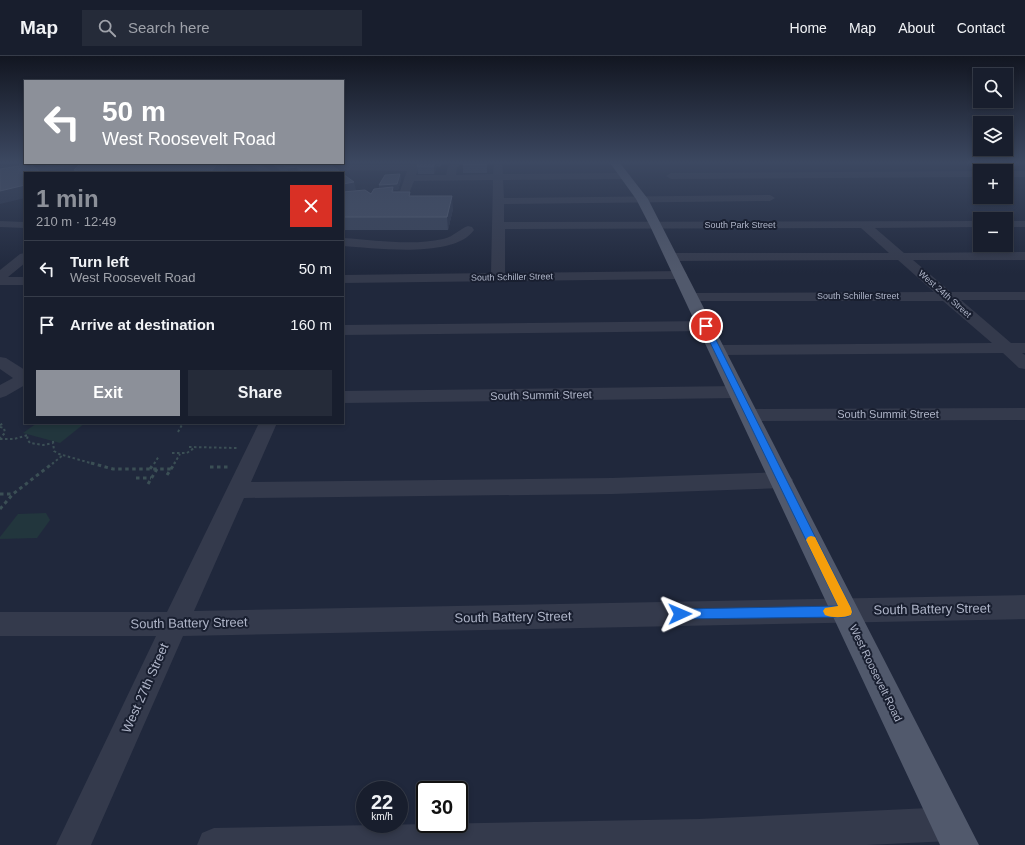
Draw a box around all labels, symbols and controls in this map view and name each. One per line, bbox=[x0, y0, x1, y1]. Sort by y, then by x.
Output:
search box bbox=[82, 10, 362, 46]
text: Map bbox=[20, 17, 58, 38]
icon: search bbox=[96, 17, 118, 39]
text: Search here bbox=[128, 19, 210, 36]
text: Home bbox=[790, 20, 827, 36]
text: Map bbox=[849, 20, 876, 36]
text: About bbox=[898, 20, 935, 36]
text: Contact bbox=[957, 20, 1005, 36]
map controls bbox=[973, 68, 1013, 252]
button: search bbox=[973, 68, 1013, 108]
icon: left bbox=[36, 96, 88, 148]
text: 50 m bbox=[102, 96, 166, 127]
button: layers bbox=[973, 116, 1013, 156]
text: West Roosevelt Road bbox=[102, 129, 276, 149]
button: + bbox=[973, 164, 1013, 204]
text: 1 min bbox=[36, 185, 99, 212]
button: close bbox=[290, 185, 332, 227]
button: − bbox=[973, 212, 1013, 252]
text: 210 m · 12:49 bbox=[36, 214, 116, 229]
street label: South Park Street bbox=[704, 220, 776, 230]
text: Turn left bbox=[70, 253, 129, 270]
icon: left bbox=[36, 258, 58, 280]
text: 50 m bbox=[299, 260, 332, 277]
street label: West 24th Street bbox=[916, 268, 974, 320]
text: West Roosevelt Road bbox=[70, 270, 196, 285]
street label: South Schiller Street bbox=[471, 271, 554, 283]
street label: South Schiller Street bbox=[817, 291, 900, 301]
pin bbox=[689, 309, 723, 343]
icon: arrive bbox=[36, 314, 58, 336]
icon: arrive bbox=[695, 315, 717, 337]
text: Arrive at destination bbox=[70, 316, 215, 333]
text: 160 m bbox=[290, 316, 332, 333]
button: Exit bbox=[36, 370, 180, 416]
button: Share bbox=[188, 370, 332, 416]
street label: South Summit Street bbox=[490, 388, 592, 402]
street label: South Summit Street bbox=[837, 408, 939, 420]
position arrow bbox=[659, 593, 701, 635]
street label: South Battery Street bbox=[873, 600, 991, 618]
street label: South Battery Street bbox=[454, 608, 572, 626]
street label: South Battery Street bbox=[130, 614, 248, 632]
street label: West Roosevelt Road bbox=[847, 623, 905, 723]
street label: West 27th Street bbox=[119, 640, 172, 735]
speed limit sign: 30 bbox=[416, 781, 468, 833]
text: 22 bbox=[371, 791, 393, 813]
text: km/h bbox=[371, 811, 393, 822]

